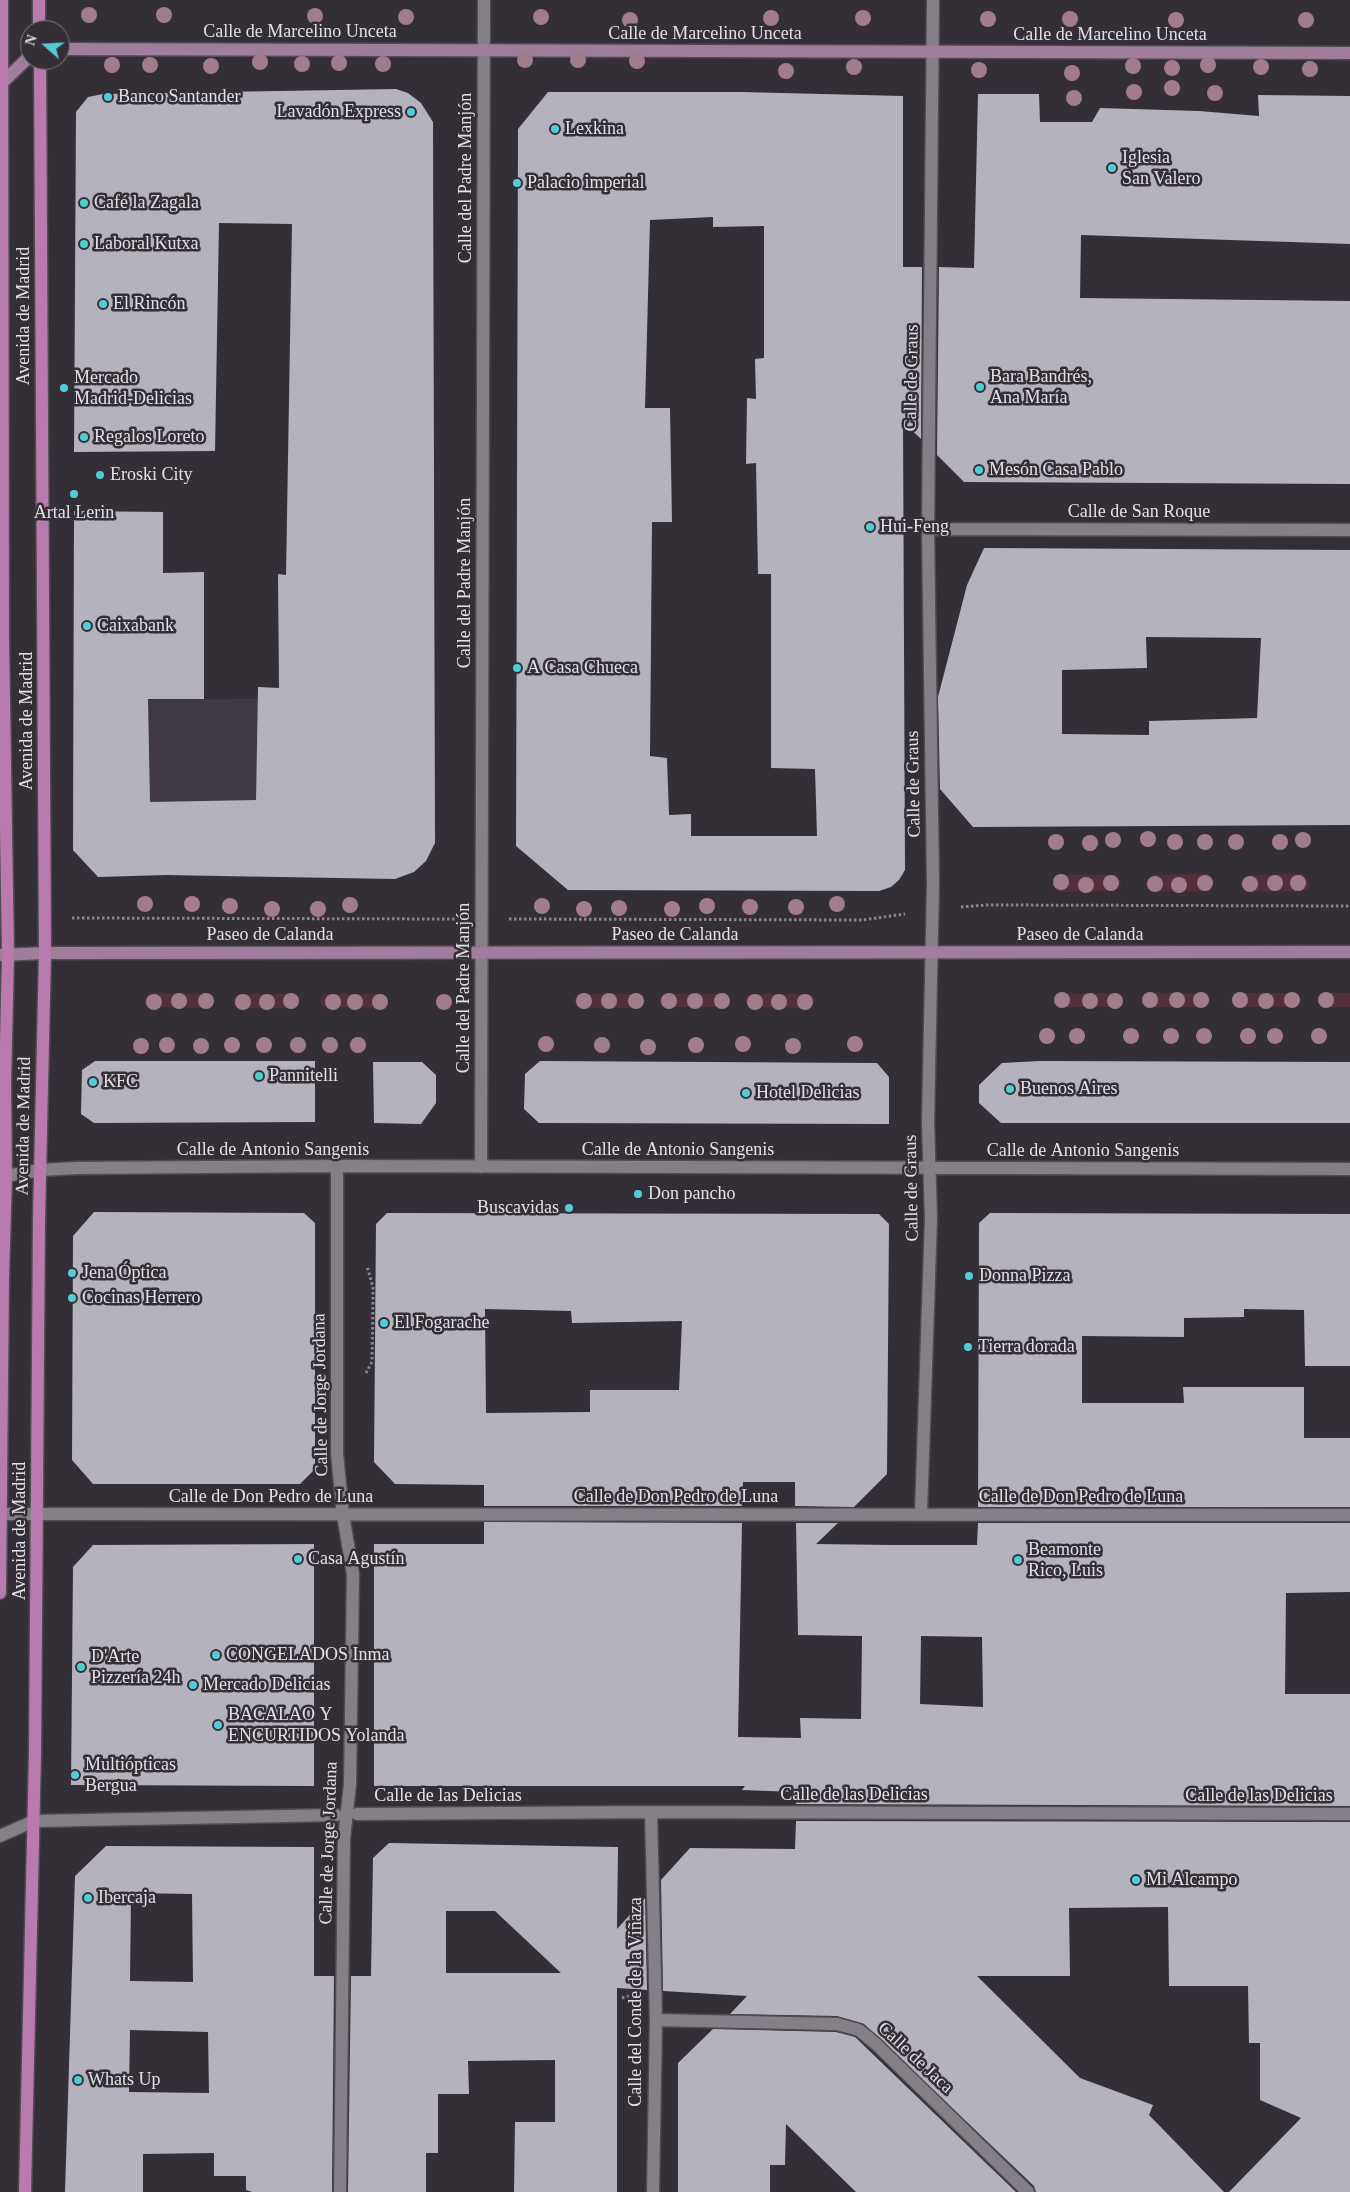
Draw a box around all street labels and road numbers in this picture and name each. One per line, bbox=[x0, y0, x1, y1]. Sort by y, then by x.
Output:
street label: Calle de Marcelino Unceta bbox=[203, 21, 397, 43]
street label: Calle de Marcelino Unceta bbox=[608, 23, 802, 45]
street label: Calle de Marcelino Unceta bbox=[1013, 24, 1207, 46]
street label: Calle del Padre Manjón bbox=[455, 93, 477, 263]
street label: Avenida de Madrid bbox=[13, 247, 35, 385]
street label: Calle de Graus bbox=[900, 324, 924, 432]
street label: Calle del Padre Manjón bbox=[454, 498, 476, 668]
street label: Calle de San Roque bbox=[1068, 501, 1210, 523]
street label: Avenida de Madrid bbox=[16, 652, 38, 790]
street label: Calle de Graus bbox=[902, 730, 926, 838]
street label: Calle del Padre Manjón bbox=[453, 903, 475, 1073]
street label: Paseo de Calanda bbox=[207, 924, 333, 946]
street label: Paseo de Calanda bbox=[612, 924, 738, 946]
street label: Paseo de Calanda bbox=[1017, 924, 1143, 946]
street label: Avenida de Madrid bbox=[12, 1057, 36, 1195]
street label: Calle de Graus bbox=[900, 1134, 924, 1242]
street label: Calle de Antonio Sangenis bbox=[177, 1139, 369, 1161]
street label: Calle de Antonio Sangenis bbox=[582, 1139, 774, 1161]
street label: Calle de Antonio Sangenis bbox=[987, 1140, 1179, 1162]
street label: Calle de Jorge Jordana bbox=[309, 1313, 333, 1477]
street label: Avenida de Madrid bbox=[9, 1462, 31, 1600]
street label: Calle de Don Pedro de Luna bbox=[169, 1486, 373, 1508]
street label: Calle de Don Pedro de Luna bbox=[574, 1486, 778, 1508]
street label: Calle de Don Pedro de Luna bbox=[979, 1486, 1183, 1508]
street label: Calle de Jorge Jordana bbox=[315, 1761, 343, 1925]
street label: Calle de las Delicias bbox=[780, 1784, 928, 1806]
street label: Calle de las Delicias bbox=[374, 1785, 522, 1807]
street label: Calle de las Delicias bbox=[1185, 1785, 1333, 1807]
street label: Calle del Conde de la Viñaza bbox=[625, 1897, 647, 2107]
street label: Calle de Jaca bbox=[873, 2018, 957, 2098]

